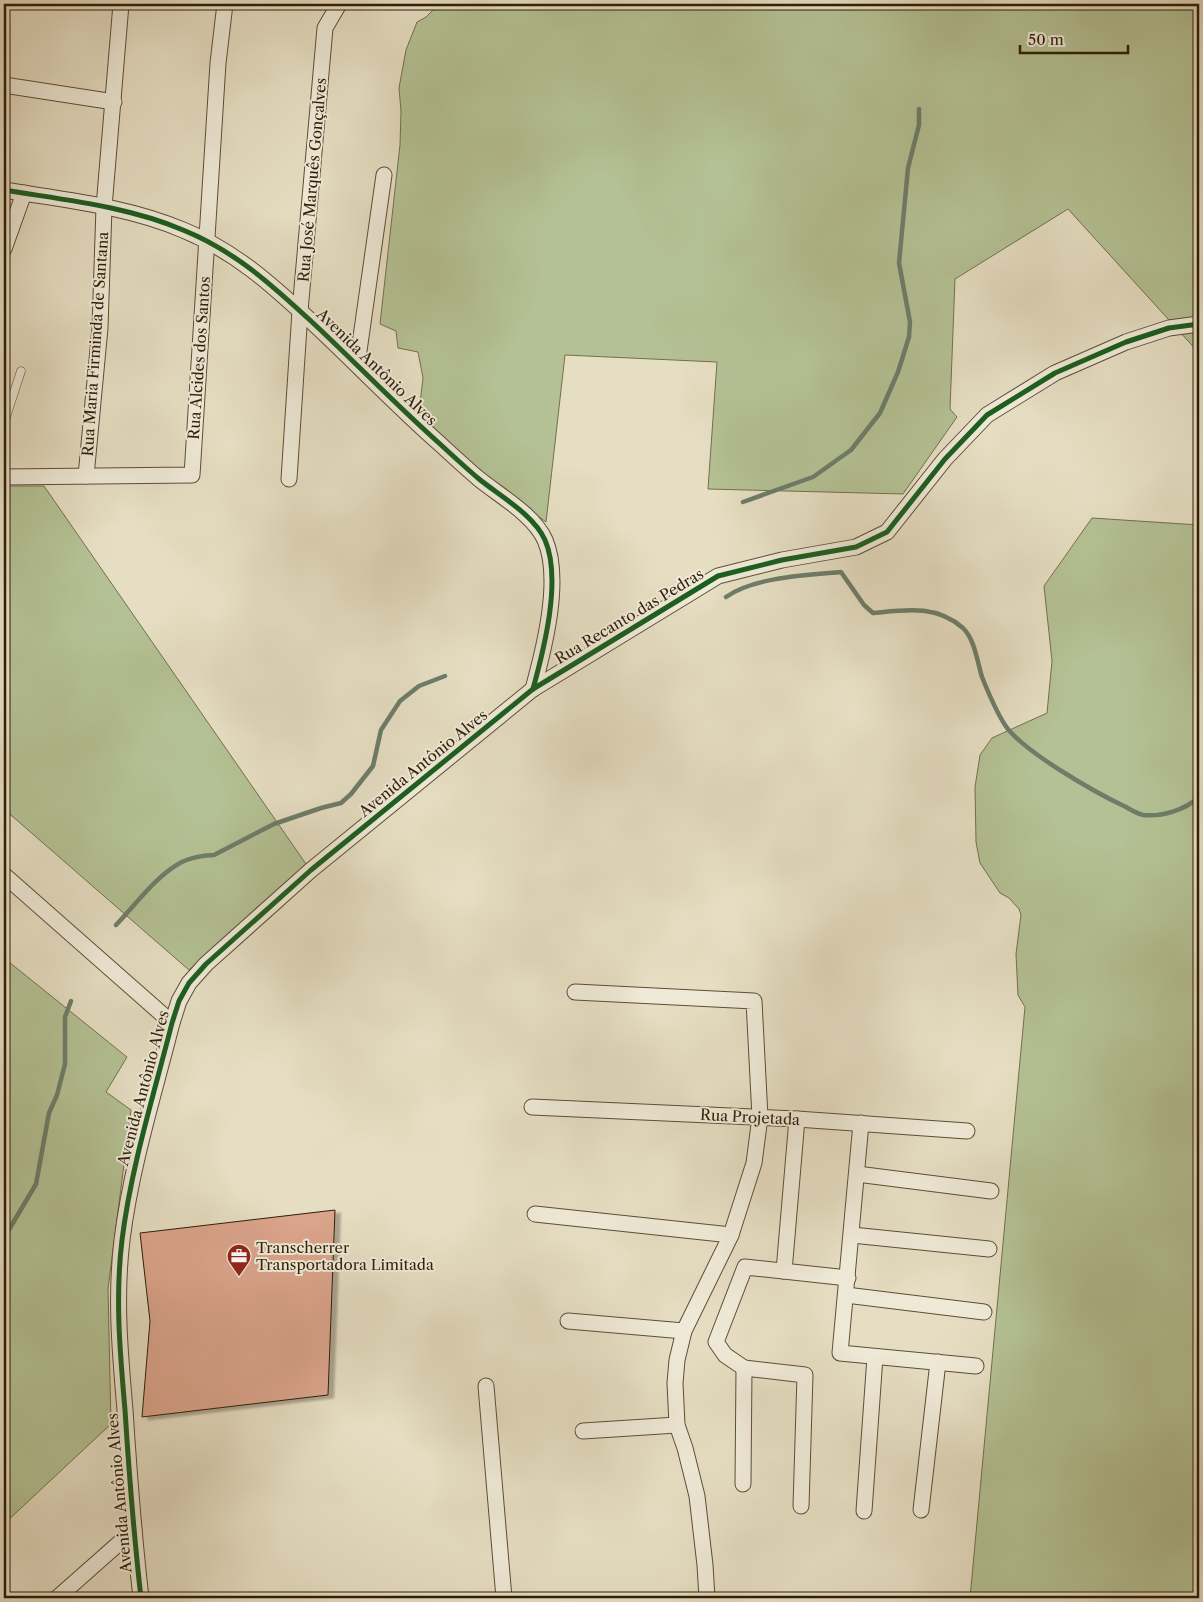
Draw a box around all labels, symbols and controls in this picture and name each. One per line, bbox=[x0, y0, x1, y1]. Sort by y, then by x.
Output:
scale bar bbox=[1020, 22, 1128, 54]
text: 50 m bbox=[1028, 30, 1064, 49]
street label: Rua José Marquês Gonçalves bbox=[294, 77, 330, 283]
street label: Rua Maria Firminda de Santana bbox=[78, 231, 112, 457]
street label: Rua Alcides dos Santos bbox=[184, 276, 214, 440]
street label: Avenida Antônio Alves bbox=[312, 304, 441, 429]
street label: Rua Recanto das Pedras bbox=[551, 564, 707, 668]
street label: Avenida Antônio Alves bbox=[354, 705, 491, 821]
street label: Avenida Antônio Alves bbox=[113, 1008, 173, 1169]
street label: Rua Projetada bbox=[700, 1105, 801, 1129]
place label: Transcherrer Transportadora Limitada bbox=[256, 1238, 434, 1274]
office icon: Transcherrer Transportadora Limitada bbox=[226, 1243, 252, 1277]
street label: Avenida Antônio Alves bbox=[103, 1412, 136, 1575]

